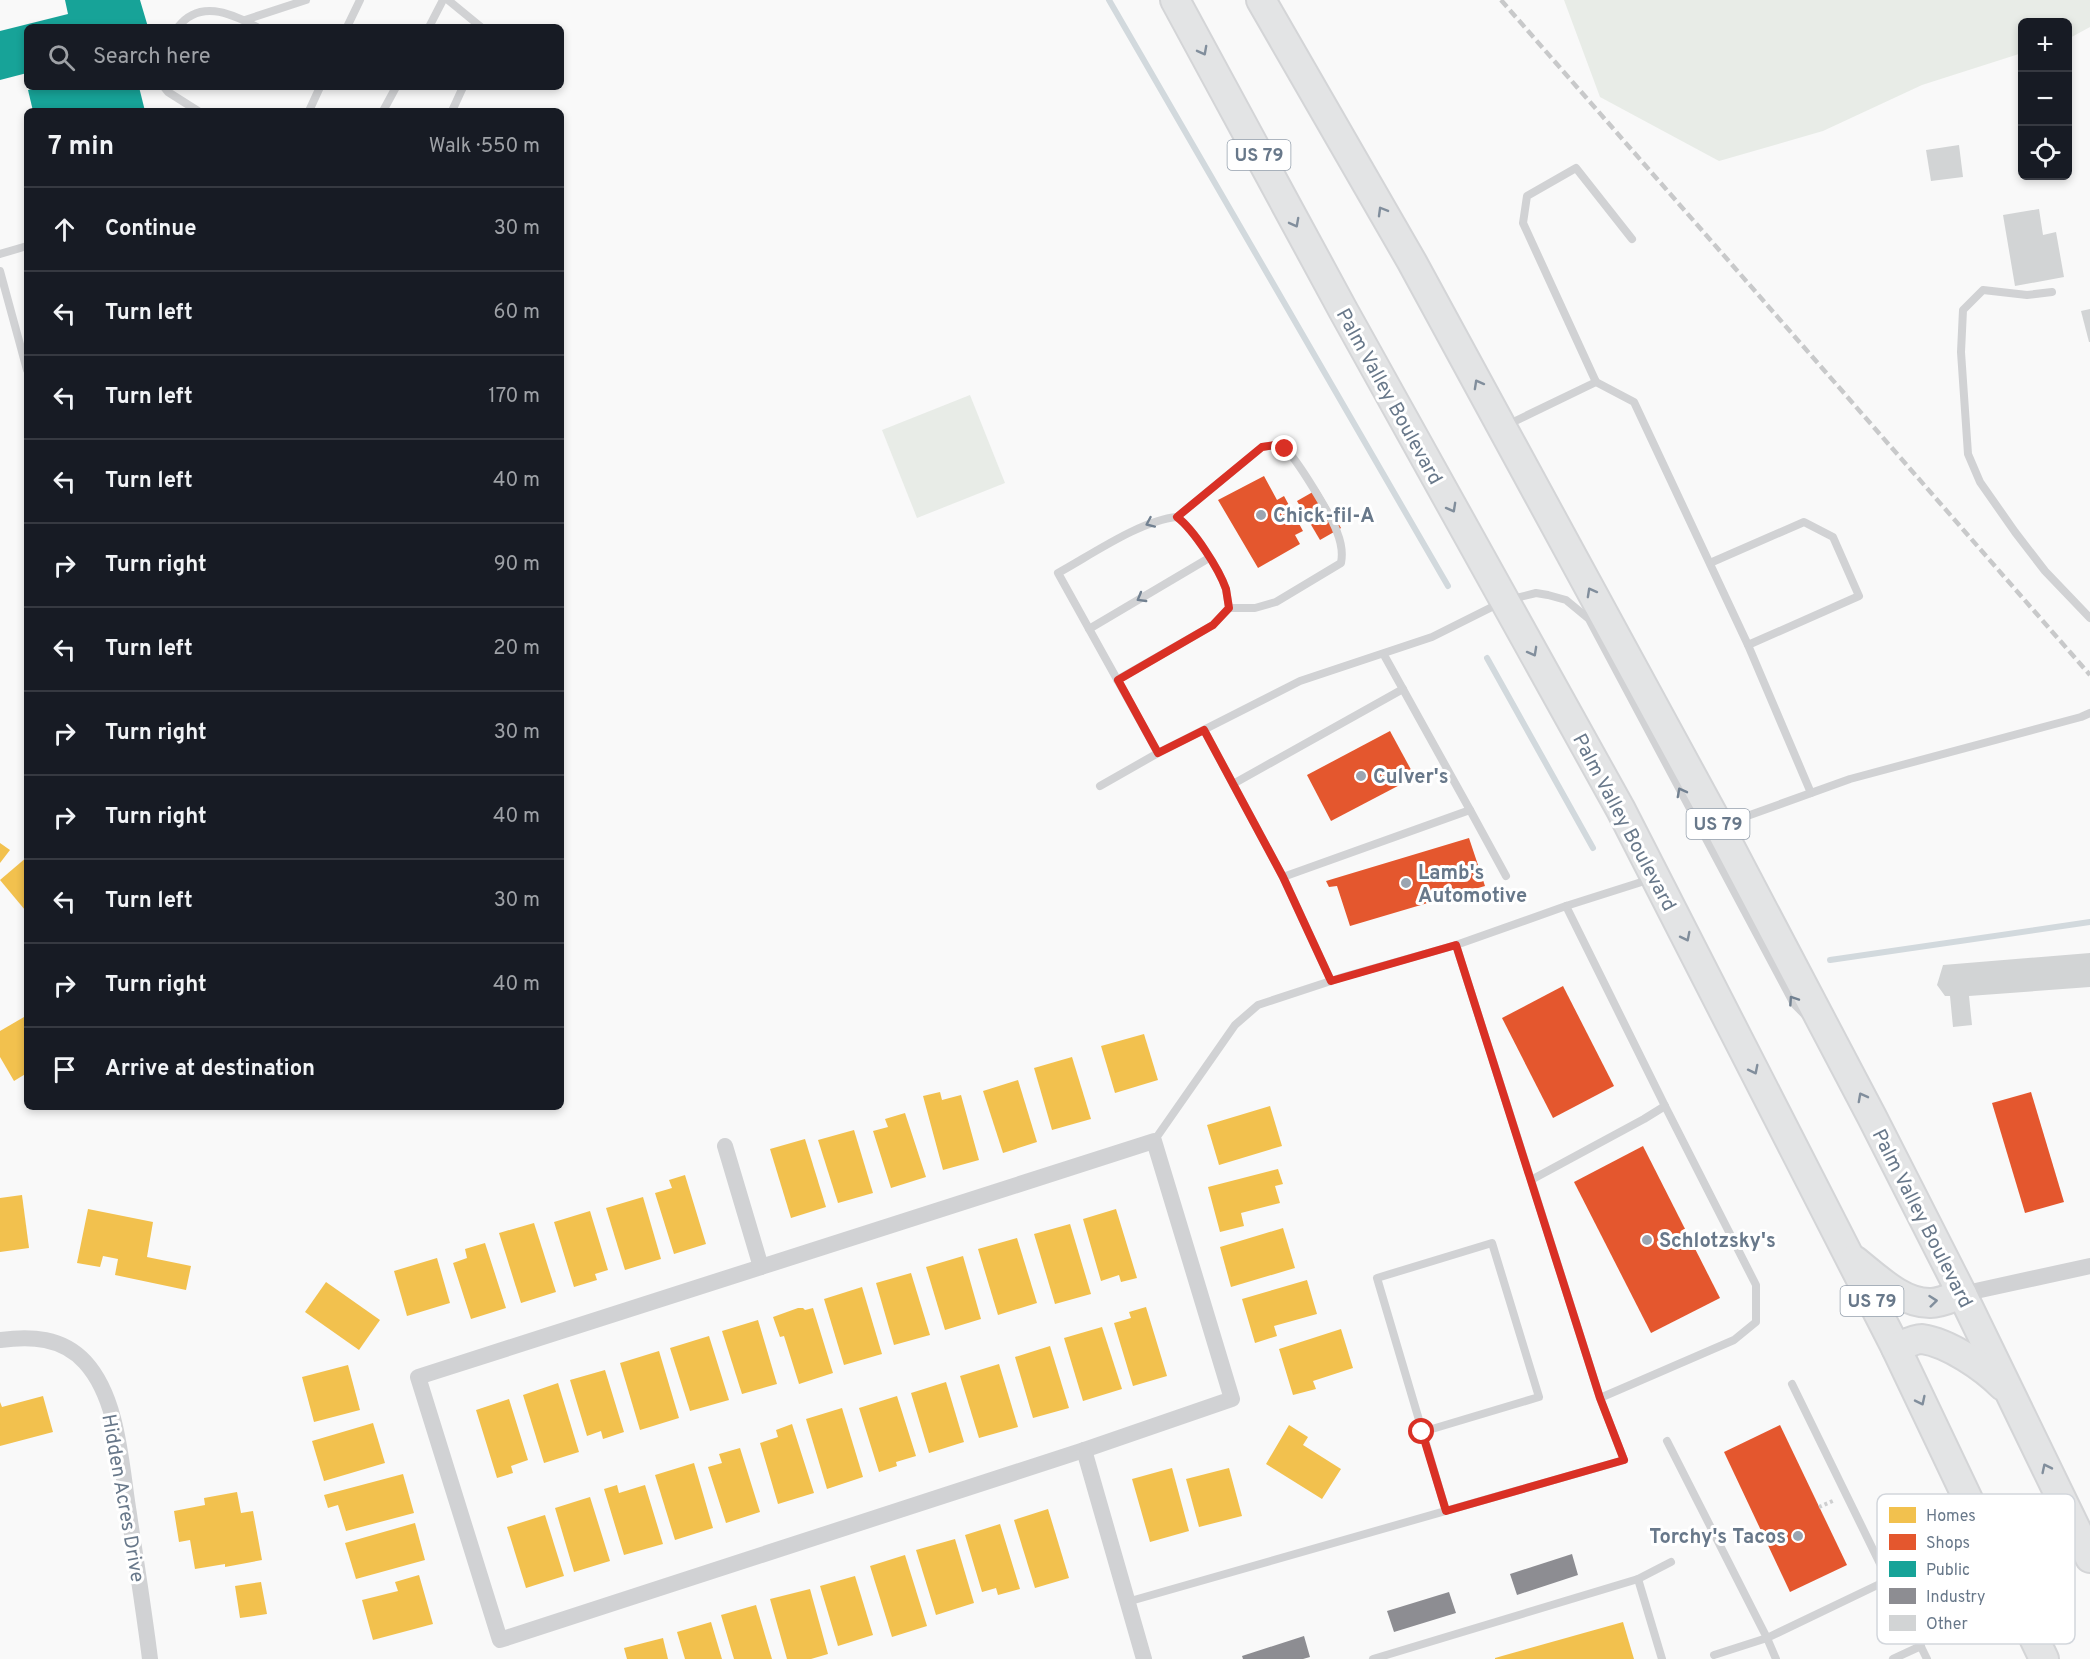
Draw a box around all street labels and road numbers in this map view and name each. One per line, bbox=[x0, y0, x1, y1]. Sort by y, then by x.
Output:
road number: US 79 bbox=[1228, 140, 1290, 170]
street label: Palm Valley Boulevard bbox=[1329, 304, 1448, 490]
street label: Palm Valley Boulevard bbox=[1565, 730, 1681, 916]
road number: US 79 bbox=[1686, 809, 1750, 839]
street label: Palm Valley Boulevard bbox=[1865, 1125, 1978, 1313]
road number: US 79 bbox=[1840, 1286, 1904, 1316]
street label: Hidden Acres Drive bbox=[94, 1412, 150, 1585]

